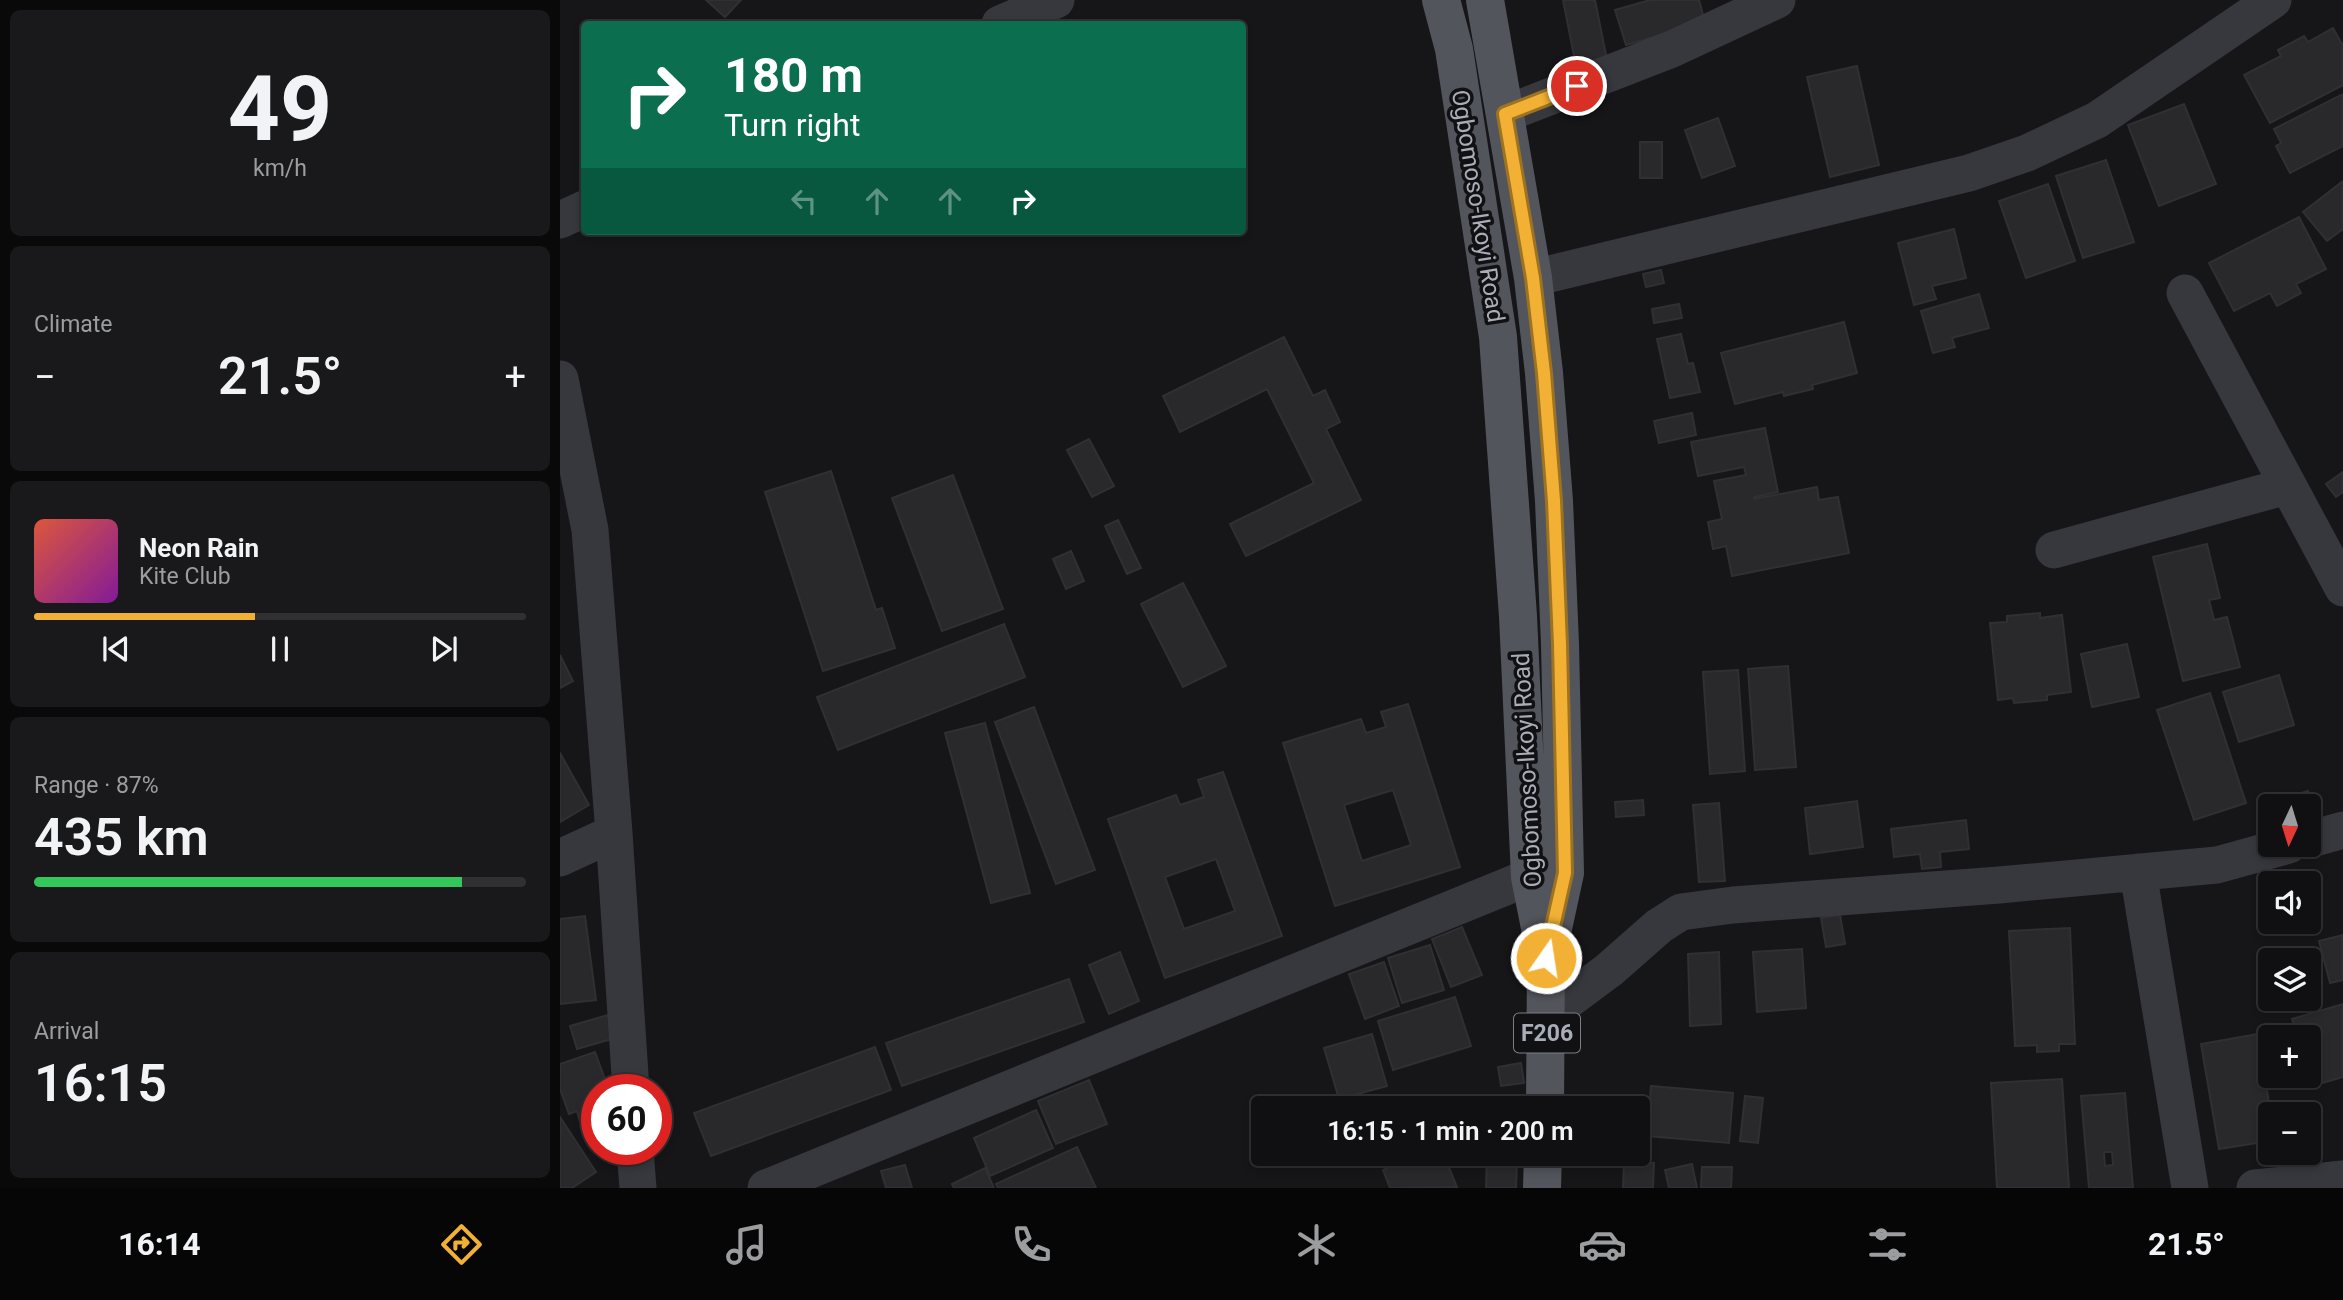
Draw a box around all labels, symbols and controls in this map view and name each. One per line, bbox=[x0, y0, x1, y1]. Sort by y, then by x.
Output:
text: 180 m bbox=[724, 47, 863, 104]
icon: right bbox=[609, 49, 700, 140]
text: 49 bbox=[228, 56, 332, 162]
pin bbox=[1547, 56, 1607, 116]
icon: arrive bbox=[1558, 67, 1596, 105]
street label: Ogbomoso-Ikoyi Road bbox=[1446, 88, 1510, 324]
text: Turn right bbox=[724, 106, 860, 144]
text: km/h bbox=[253, 155, 307, 182]
icon: left bbox=[785, 182, 823, 220]
icon: ahead bbox=[858, 182, 896, 220]
icon: ahead bbox=[931, 182, 969, 220]
icon: right bbox=[1004, 182, 1042, 220]
text: Climate bbox=[34, 311, 113, 338]
text: 21.5° bbox=[218, 346, 342, 407]
text: − bbox=[34, 355, 56, 399]
text: + bbox=[504, 355, 526, 399]
text: Neon Rain bbox=[139, 533, 259, 563]
text: Kite Club bbox=[139, 563, 231, 590]
icon: previous bbox=[97, 630, 135, 668]
icon: pause bbox=[261, 630, 299, 668]
icon: next bbox=[425, 630, 463, 668]
street label: Ogbomoso-Ikoyi Road bbox=[1507, 652, 1547, 888]
text: Range · 87% bbox=[34, 772, 159, 799]
north arrow bbox=[2258, 794, 2320, 858]
map controls bbox=[2258, 794, 2321, 1165]
text: 435 km bbox=[34, 807, 209, 868]
button: sound bbox=[2258, 871, 2321, 934]
position arrow bbox=[1509, 921, 1583, 995]
button: layers bbox=[2258, 948, 2321, 1011]
road number: F206 bbox=[1514, 1014, 1580, 1052]
text: Arrival bbox=[34, 1018, 99, 1045]
button: + bbox=[2258, 1025, 2321, 1088]
text: 16:15 bbox=[34, 1053, 167, 1114]
speed limit sign: 60 bbox=[581, 1074, 672, 1165]
button: − bbox=[2258, 1102, 2321, 1165]
text: 16:15 · 1 min · 200 m bbox=[1327, 1116, 1574, 1146]
icon: directions bbox=[437, 1220, 486, 1269]
icon: music bbox=[722, 1220, 771, 1269]
icon: phone bbox=[1007, 1220, 1056, 1269]
icon: climate bbox=[1292, 1220, 1341, 1269]
icon: car bbox=[1578, 1220, 1627, 1269]
icon: filters bbox=[1863, 1220, 1912, 1269]
text: 16:14 bbox=[118, 1225, 201, 1263]
text: 21.5° bbox=[2148, 1225, 2225, 1263]

